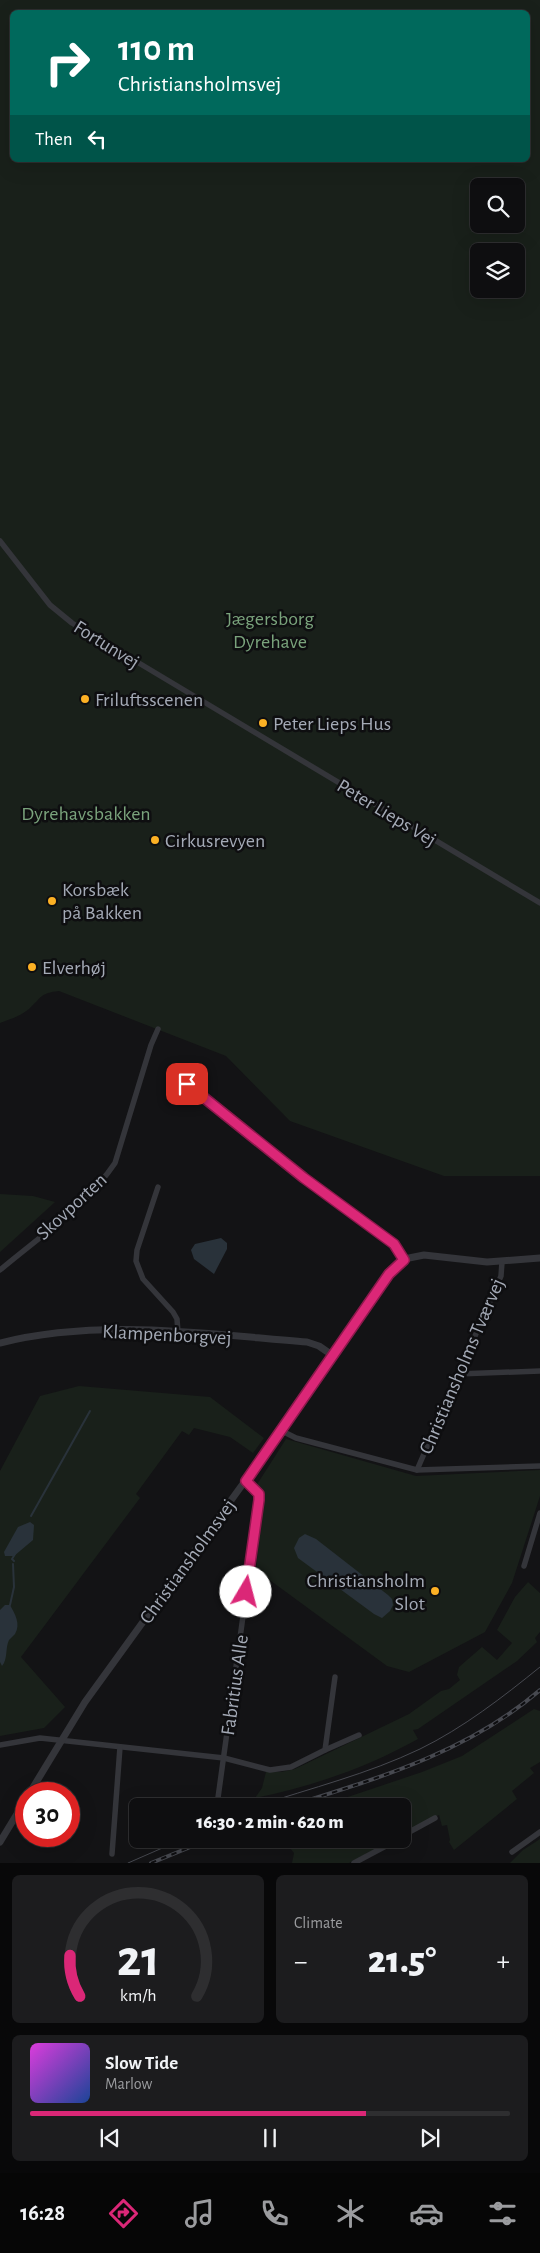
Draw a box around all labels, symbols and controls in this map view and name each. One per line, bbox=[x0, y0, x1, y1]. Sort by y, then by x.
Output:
icon: right bbox=[35, 30, 100, 95]
text: 110 m bbox=[118, 32, 195, 67]
text: Christiansholmsvej bbox=[118, 73, 281, 95]
icon: left bbox=[83, 125, 111, 153]
text: Then bbox=[35, 130, 73, 149]
map controls bbox=[470, 178, 525, 298]
button: search bbox=[470, 178, 525, 233]
button: layers bbox=[470, 243, 525, 298]
park label: Jægersborg Dyrehave bbox=[226, 609, 314, 652]
street label: Fortunvej bbox=[70, 617, 143, 673]
place label: Friluftsscenen bbox=[95, 690, 203, 710]
marker: Friluftsscenen bbox=[79, 693, 91, 705]
place label: Peter Lieps Hus bbox=[273, 714, 391, 734]
marker: Peter Lieps Hus bbox=[257, 717, 269, 729]
street label: Peter Lieps Vej bbox=[333, 775, 440, 850]
park label: Dyrehavsbakken bbox=[21, 804, 151, 824]
place label: Cirkusrevyen bbox=[165, 831, 265, 851]
marker: Cirkusrevyen bbox=[149, 834, 161, 846]
place label: Korsbæk på Bakken bbox=[62, 880, 142, 923]
marker: Korsbæk på Bakken bbox=[46, 895, 58, 907]
place label: Elverhøj bbox=[42, 958, 106, 978]
marker: Elverhøj bbox=[26, 961, 38, 973]
pin bbox=[166, 1063, 208, 1105]
icon: arrive bbox=[173, 1070, 201, 1098]
street label: Skovporten bbox=[33, 1169, 111, 1244]
street label: Christiansholms Tværvej bbox=[416, 1276, 508, 1457]
street label: Klampenborgvej bbox=[102, 1322, 232, 1348]
street label: Christiansholmsvej bbox=[136, 1496, 240, 1628]
position arrow bbox=[219, 1565, 271, 1617]
place label: Christiansholm Slot bbox=[307, 1571, 426, 1614]
marker: Christiansholm Slot bbox=[429, 1585, 441, 1597]
street label: Fabritius Alle bbox=[218, 1633, 252, 1737]
speed limit sign: 30 bbox=[15, 1782, 80, 1847]
text: 16:30 · 2 min · 620 m bbox=[196, 1813, 344, 1832]
text: Climate bbox=[294, 1915, 343, 1931]
text: 21 bbox=[116, 1933, 160, 1985]
text: 21.5° bbox=[368, 1942, 436, 1980]
text: − bbox=[294, 1948, 307, 1976]
text: + bbox=[497, 1948, 510, 1976]
text: km/h bbox=[120, 1987, 156, 2005]
text: Slow Tide bbox=[105, 2054, 178, 2073]
text: Marlow bbox=[105, 2076, 152, 2092]
icon: previous bbox=[96, 2124, 124, 2152]
icon: pause bbox=[256, 2124, 284, 2152]
icon: next bbox=[416, 2124, 444, 2152]
icon: directions bbox=[106, 2196, 141, 2231]
icon: music bbox=[182, 2196, 217, 2231]
icon: phone bbox=[257, 2196, 292, 2231]
icon: climate bbox=[333, 2196, 368, 2231]
icon: car bbox=[409, 2196, 444, 2231]
icon: filters bbox=[485, 2196, 520, 2231]
text: 16:28 bbox=[20, 2202, 65, 2224]

